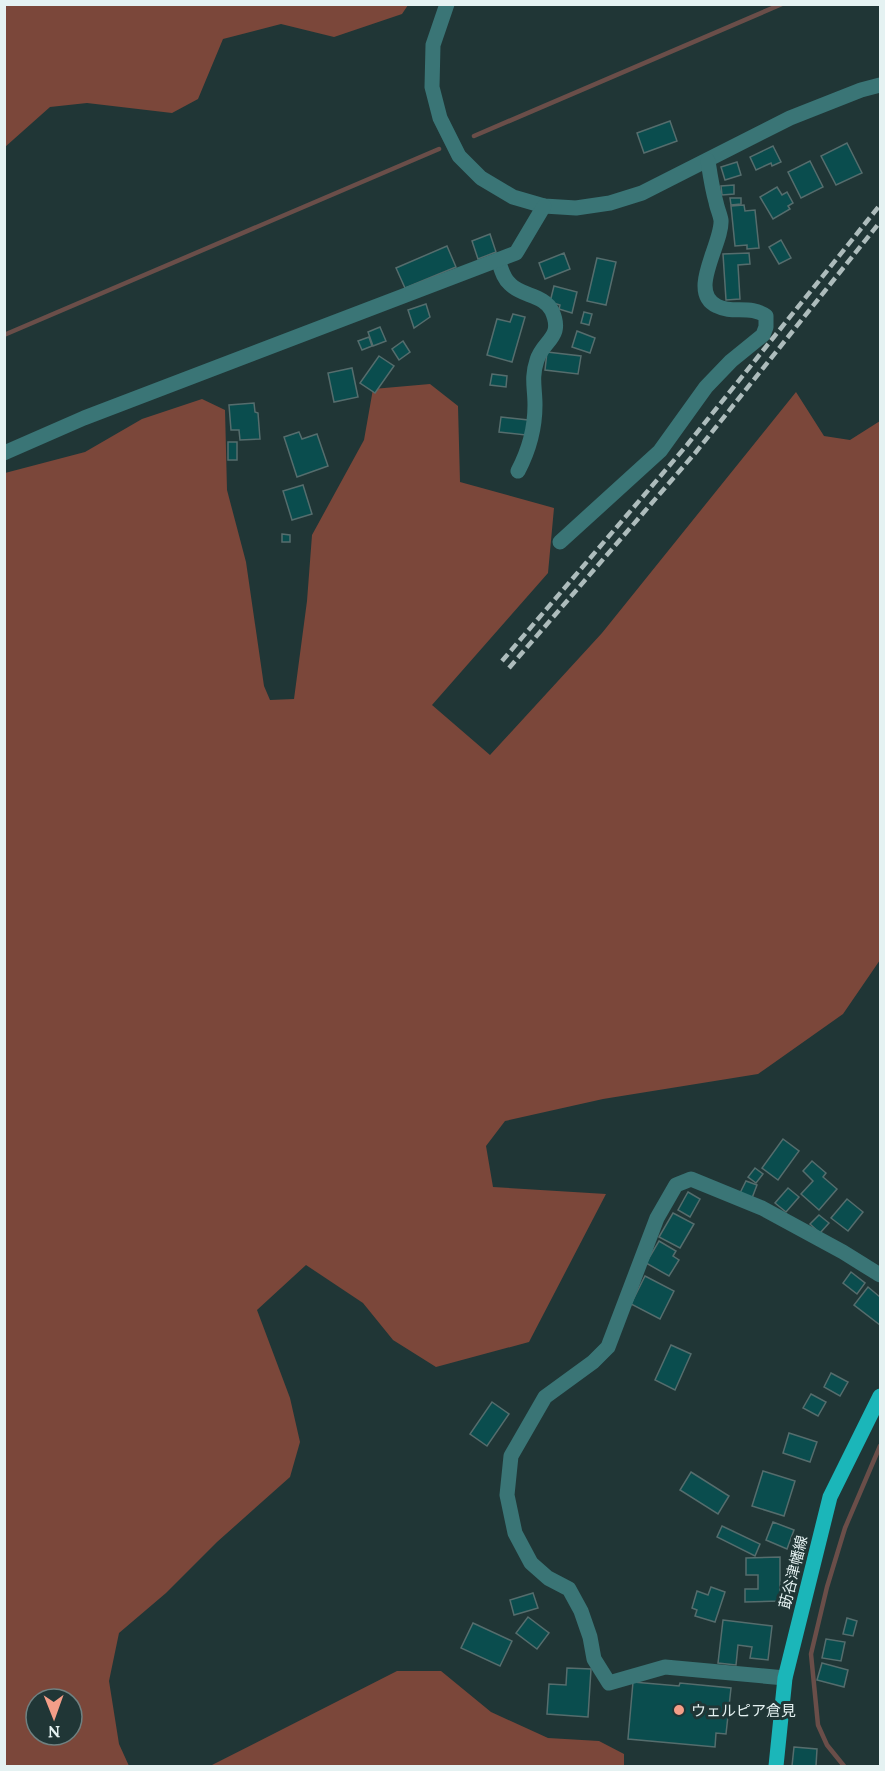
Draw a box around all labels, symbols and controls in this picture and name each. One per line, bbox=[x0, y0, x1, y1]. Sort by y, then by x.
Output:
street label: 莇谷津幡線 bbox=[775, 1533, 811, 1611]
north arrow bbox=[24, 1687, 84, 1747]
place label: ウェルピア倉見 bbox=[691, 1701, 796, 1720]
marker: ウェルピア倉見 bbox=[672, 1703, 686, 1717]
text: N bbox=[48, 1722, 61, 1742]

